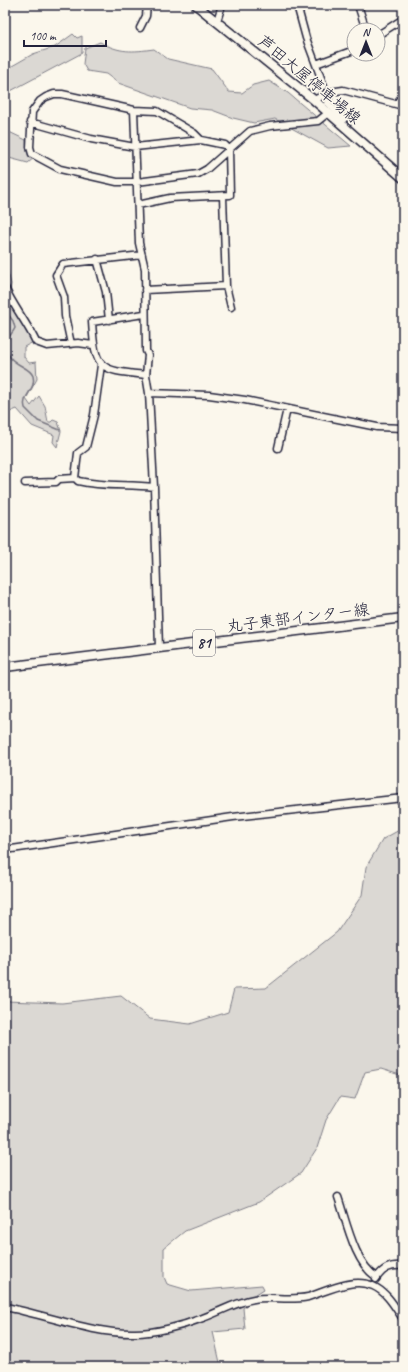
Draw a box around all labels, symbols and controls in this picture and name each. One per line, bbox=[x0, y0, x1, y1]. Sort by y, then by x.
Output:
scale bar bbox=[24, 22, 106, 48]
north arrow bbox=[346, 22, 386, 62]
text: N bbox=[363, 25, 372, 39]
text: 100 m bbox=[30, 28, 57, 44]
street label: 芦田大屋停車場線 bbox=[254, 31, 365, 129]
street label: 丸子東部インター線 bbox=[226, 599, 370, 637]
road number: 81 bbox=[193, 630, 215, 656]

